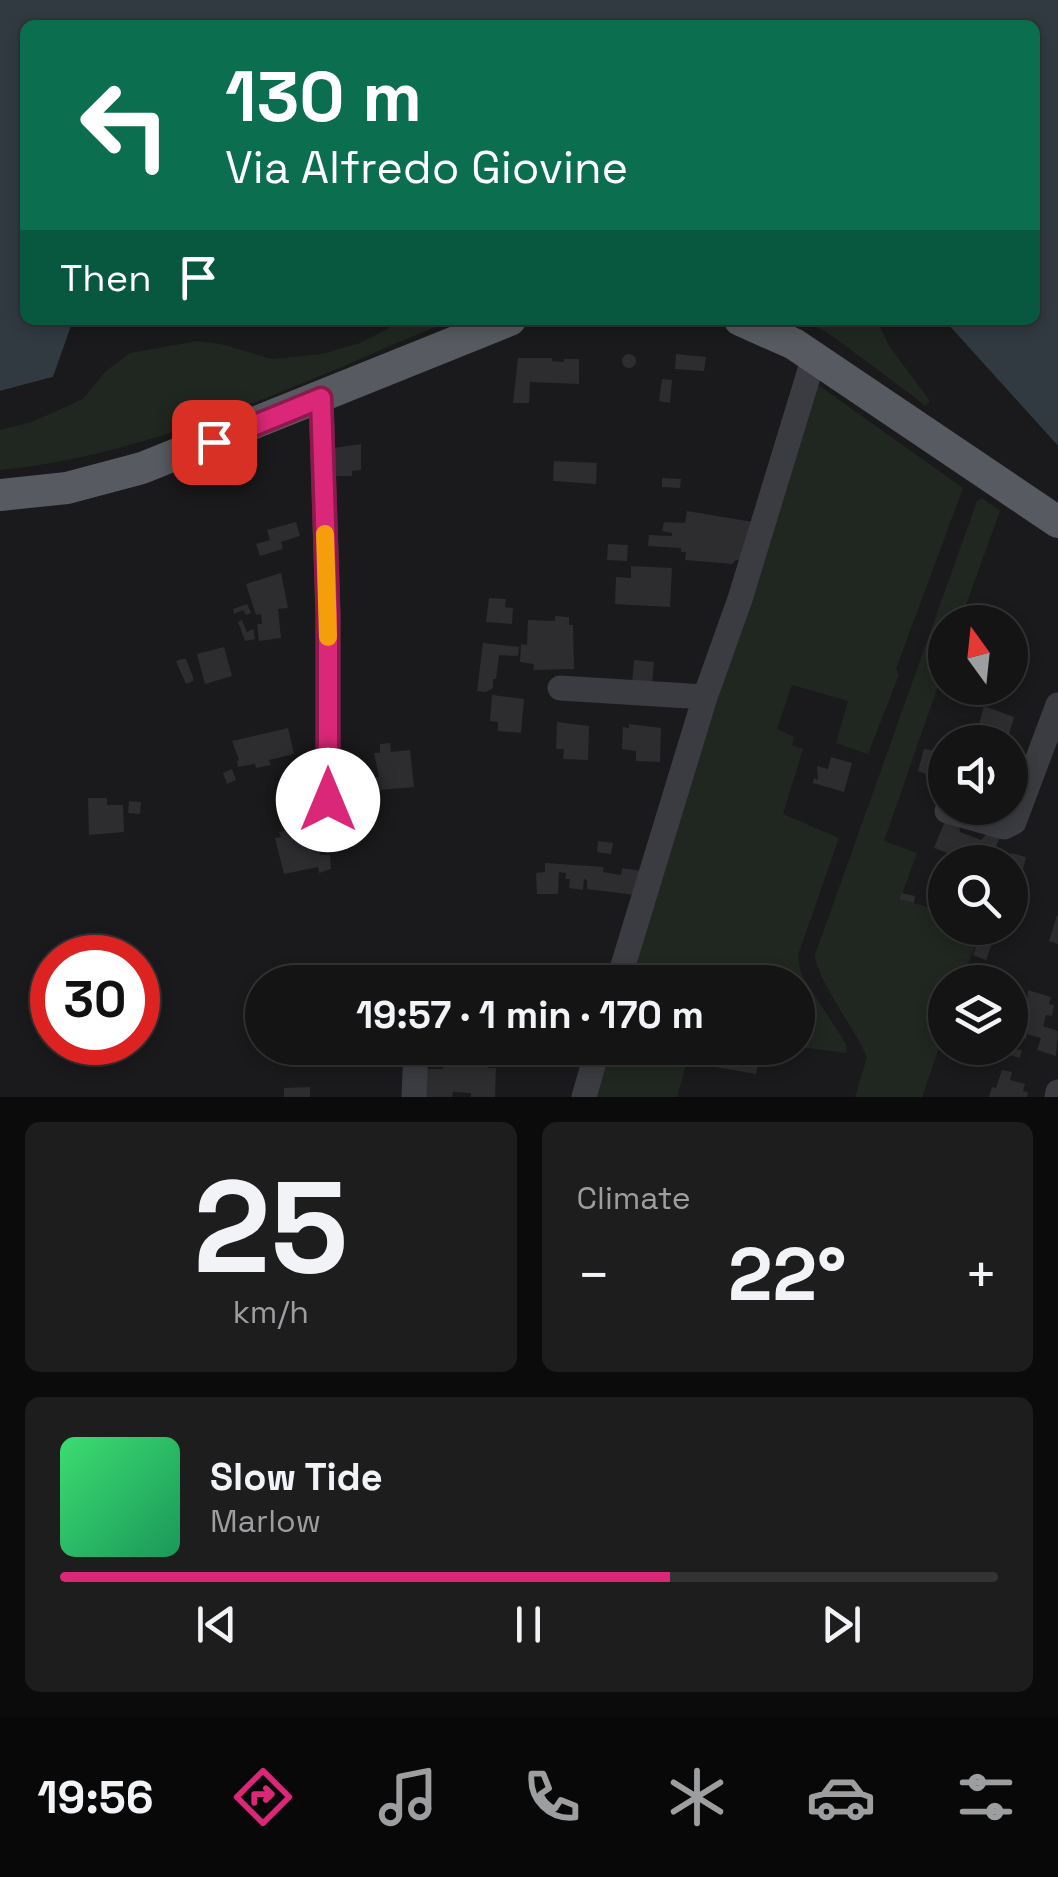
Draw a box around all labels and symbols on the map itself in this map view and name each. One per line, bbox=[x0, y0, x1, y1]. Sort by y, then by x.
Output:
pin bbox=[172, 400, 257, 485]
north arrow bbox=[928, 605, 1028, 705]
position arrow bbox=[276, 748, 380, 852]
speed limit sign: 30 bbox=[30, 935, 160, 1065]

